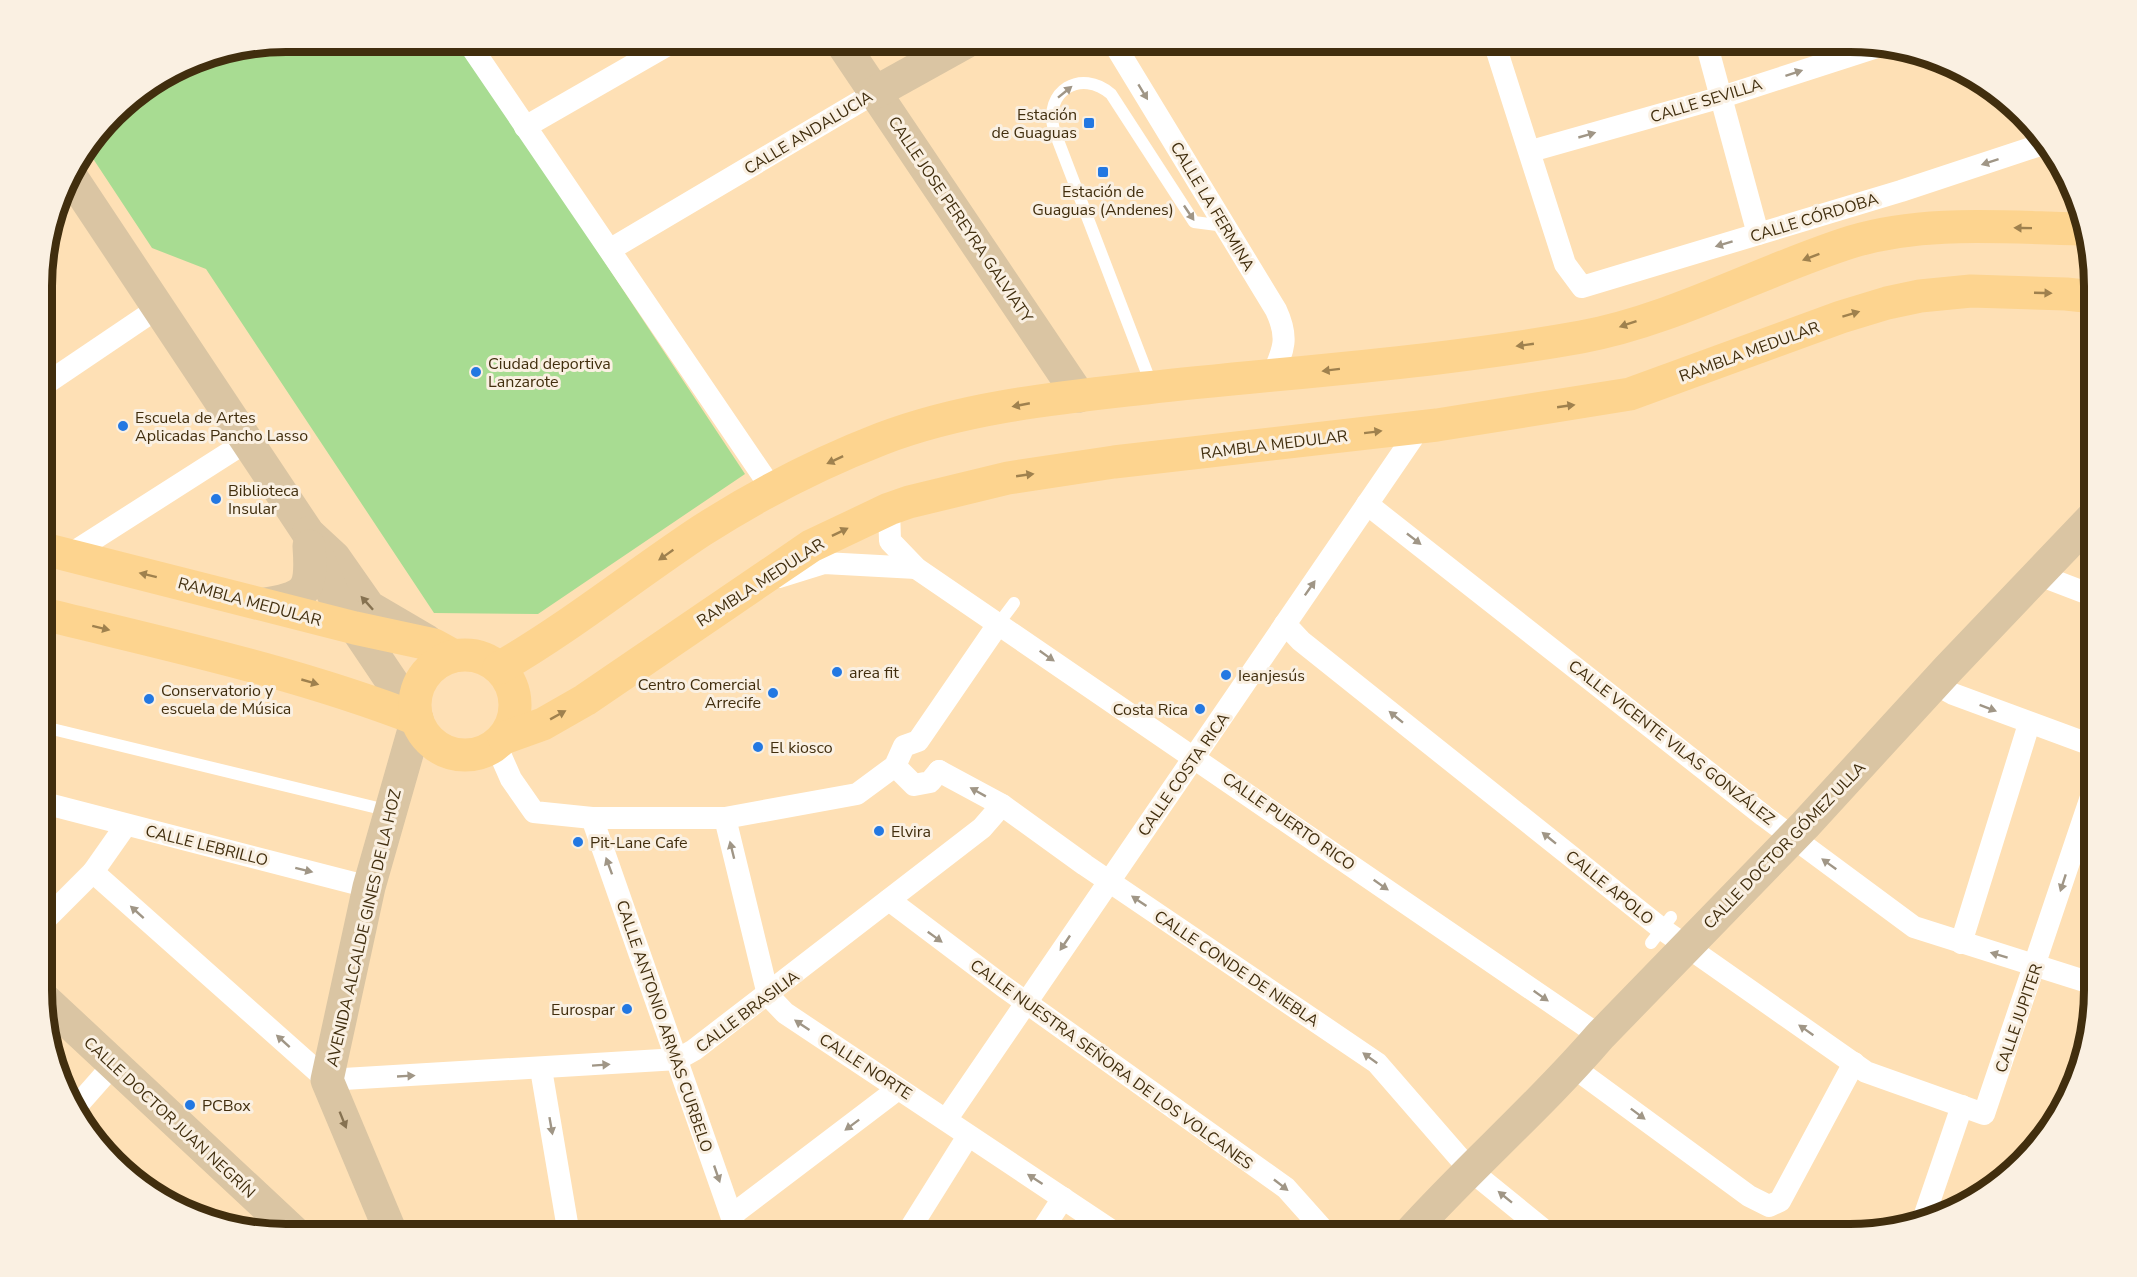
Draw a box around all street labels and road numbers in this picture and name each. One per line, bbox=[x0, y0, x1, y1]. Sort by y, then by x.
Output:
street label: CALLE SEVILLA bbox=[1648, 73, 1765, 128]
street label: CALLE ANDALUCIA bbox=[740, 86, 877, 180]
street label: CALLE JOSE PEREYRA GALVIATY bbox=[883, 112, 1038, 327]
street label: CALLE LA FERMINA bbox=[1165, 138, 1260, 276]
street label: CALLE CÓRDOBA bbox=[1748, 188, 1881, 248]
street label: RAMBLA MEDULAR bbox=[1676, 316, 1823, 388]
street label: RAMBLA MEDULAR bbox=[1199, 425, 1349, 465]
street label: RAMBLA MEDULAR bbox=[692, 533, 829, 632]
street label: RAMBLA MEDULAR bbox=[175, 572, 324, 632]
street label: CALLE VICENTE VILAS GONZÁLEZ bbox=[1564, 655, 1780, 831]
street label: CALLE COSTA RICA bbox=[1133, 708, 1235, 841]
street label: CALLE DOCTOR GÓMEZ ULLA bbox=[1699, 757, 1871, 934]
street label: CALLE PUERTO RICO bbox=[1218, 768, 1359, 876]
street label: AVENIDA ALCALDE GINES DE LA HOZ bbox=[321, 787, 407, 1069]
street label: CALLE LEBRILLO bbox=[143, 820, 270, 872]
street label: CALLE APOLO bbox=[1561, 845, 1658, 930]
street label: CALLE ANTONIO ARMAS CURBELO bbox=[610, 897, 718, 1155]
street label: CALLE CONDE DE NIEBLA bbox=[1150, 905, 1323, 1032]
street label: CALLE NUESTRA SEÑORA DE LOS VOLCANES bbox=[966, 955, 1257, 1175]
street label: CALLE JUPITER bbox=[1990, 961, 2048, 1076]
street label: CALLE BRASILIA bbox=[691, 965, 804, 1058]
street label: CALLE NORTE bbox=[815, 1029, 916, 1105]
street label: CALLE DOCTOR JUAN NEGRÍN bbox=[79, 1032, 260, 1203]

